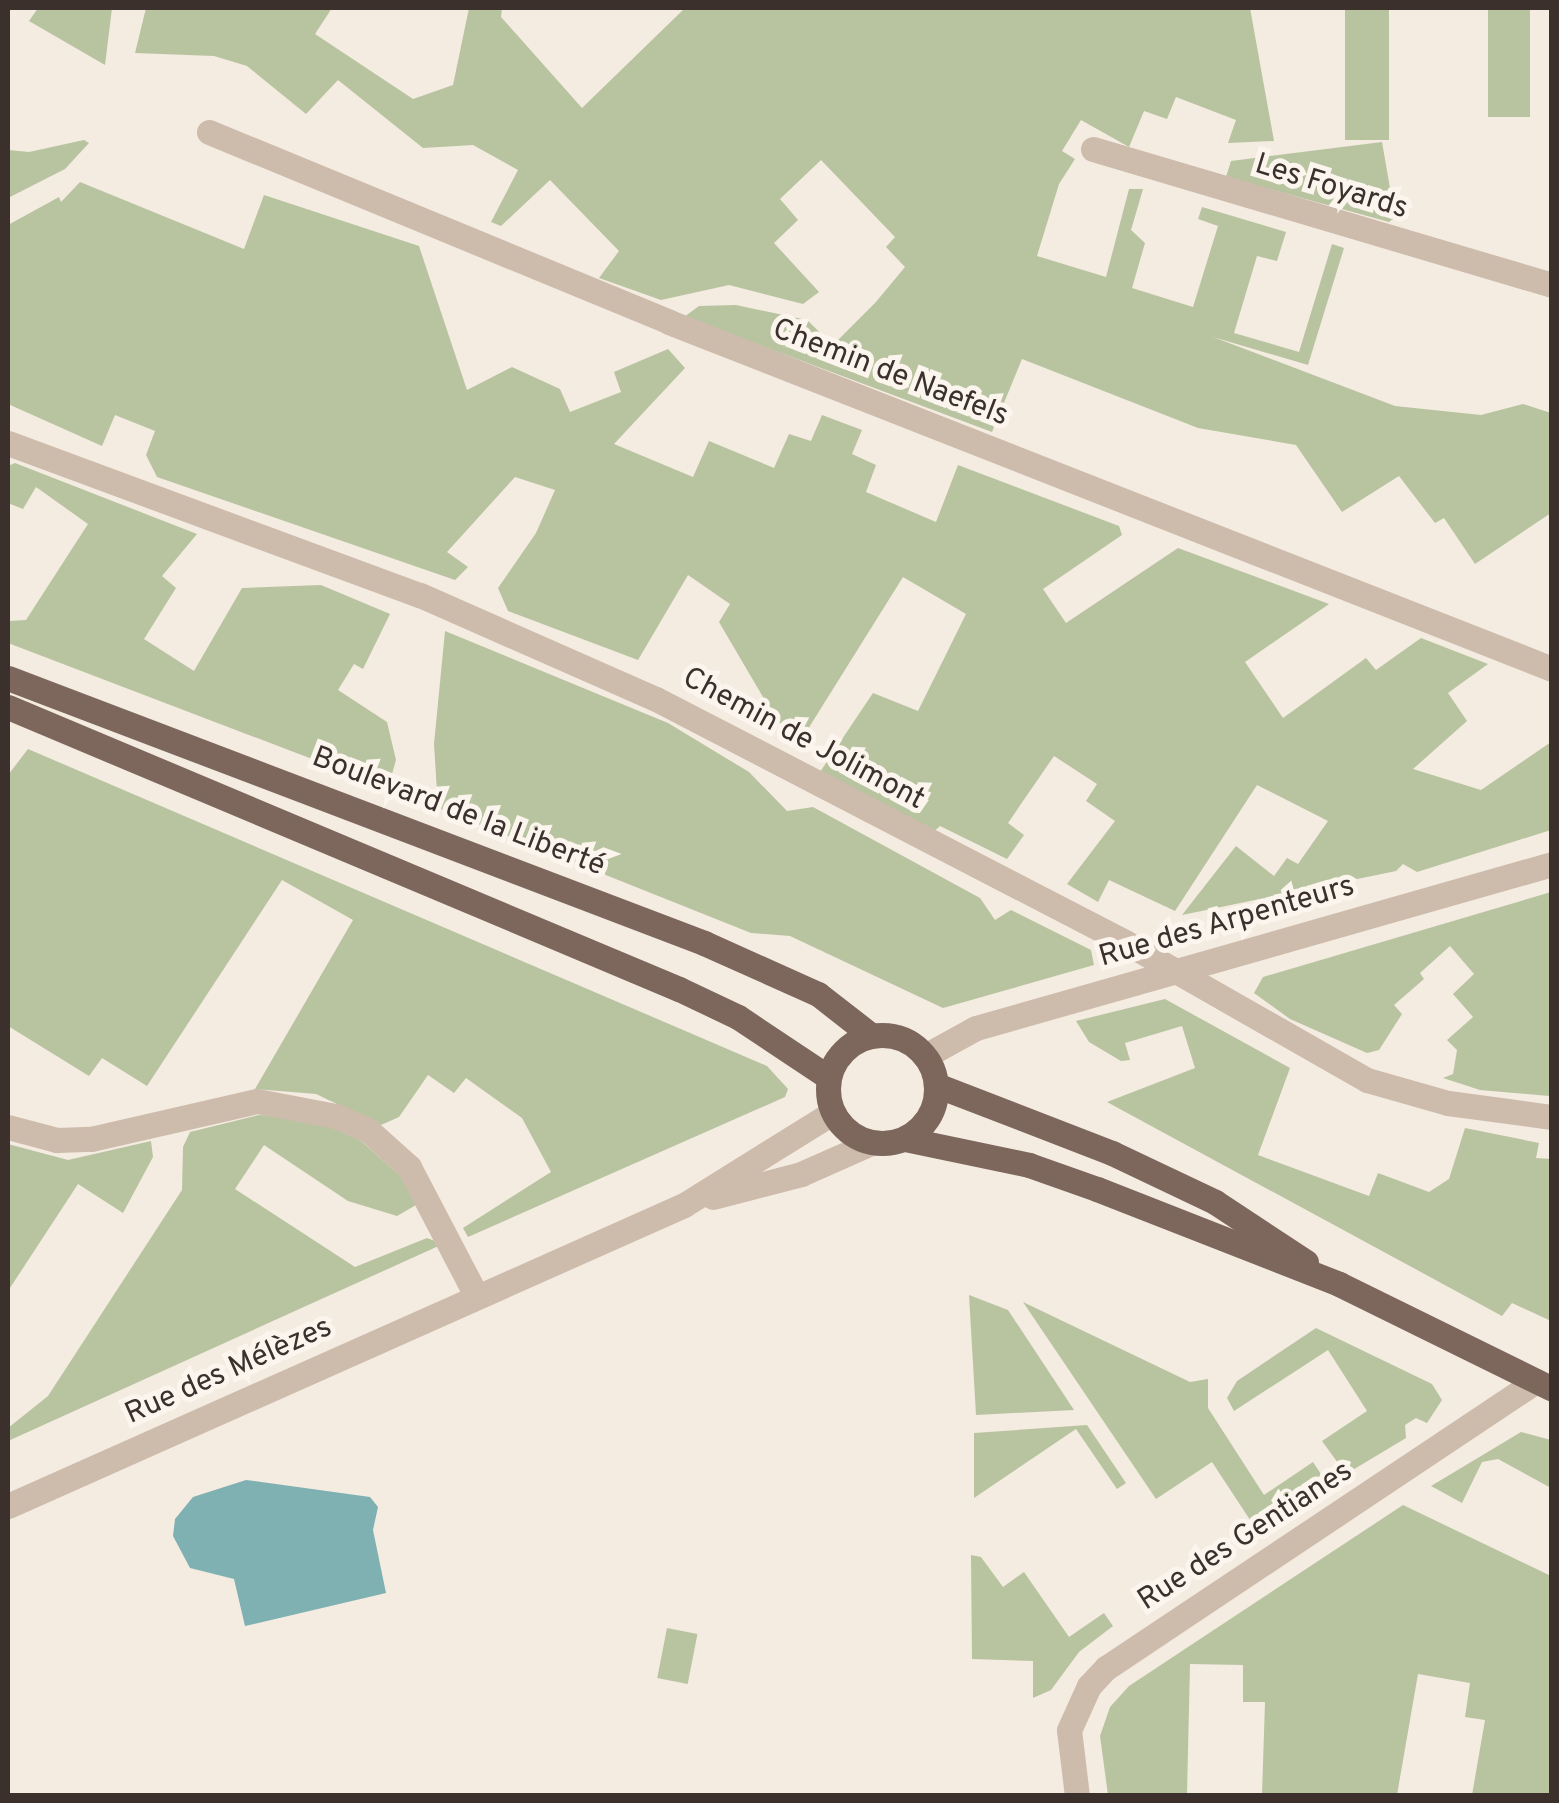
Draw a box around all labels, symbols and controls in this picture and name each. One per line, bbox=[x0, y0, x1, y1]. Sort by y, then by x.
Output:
street label: Les Foyards bbox=[1250, 148, 1412, 228]
street label: Chemin de Naefels bbox=[767, 312, 1013, 436]
street label: Chemin de Jolimont bbox=[676, 661, 930, 819]
street label: Boulevard de la Liberté bbox=[306, 740, 610, 886]
street label: Rue des Arpenteurs bbox=[1095, 869, 1359, 977]
street label: Rue des Mélèzes bbox=[120, 1310, 338, 1434]
street label: Rue des Gentianes bbox=[1132, 1454, 1360, 1620]

